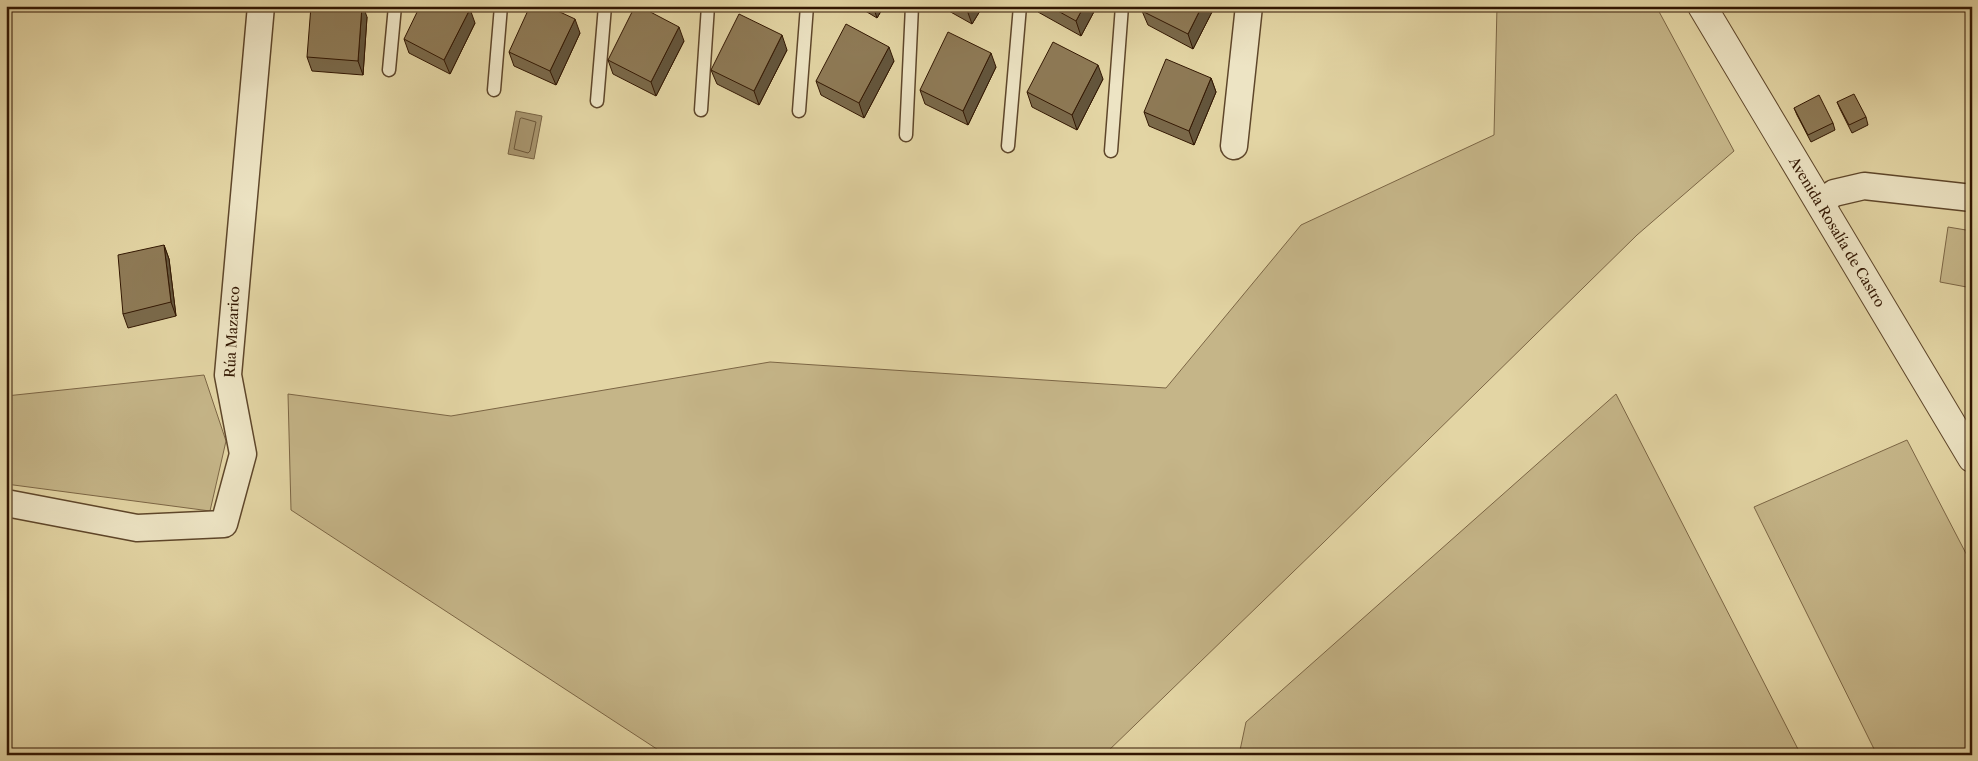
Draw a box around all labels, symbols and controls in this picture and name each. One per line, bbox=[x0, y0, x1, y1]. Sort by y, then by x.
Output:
street label: Avenida Rosalía de Castro bbox=[1784, 153, 1889, 310]
street label: Rúa Mazarico bbox=[221, 286, 243, 378]

